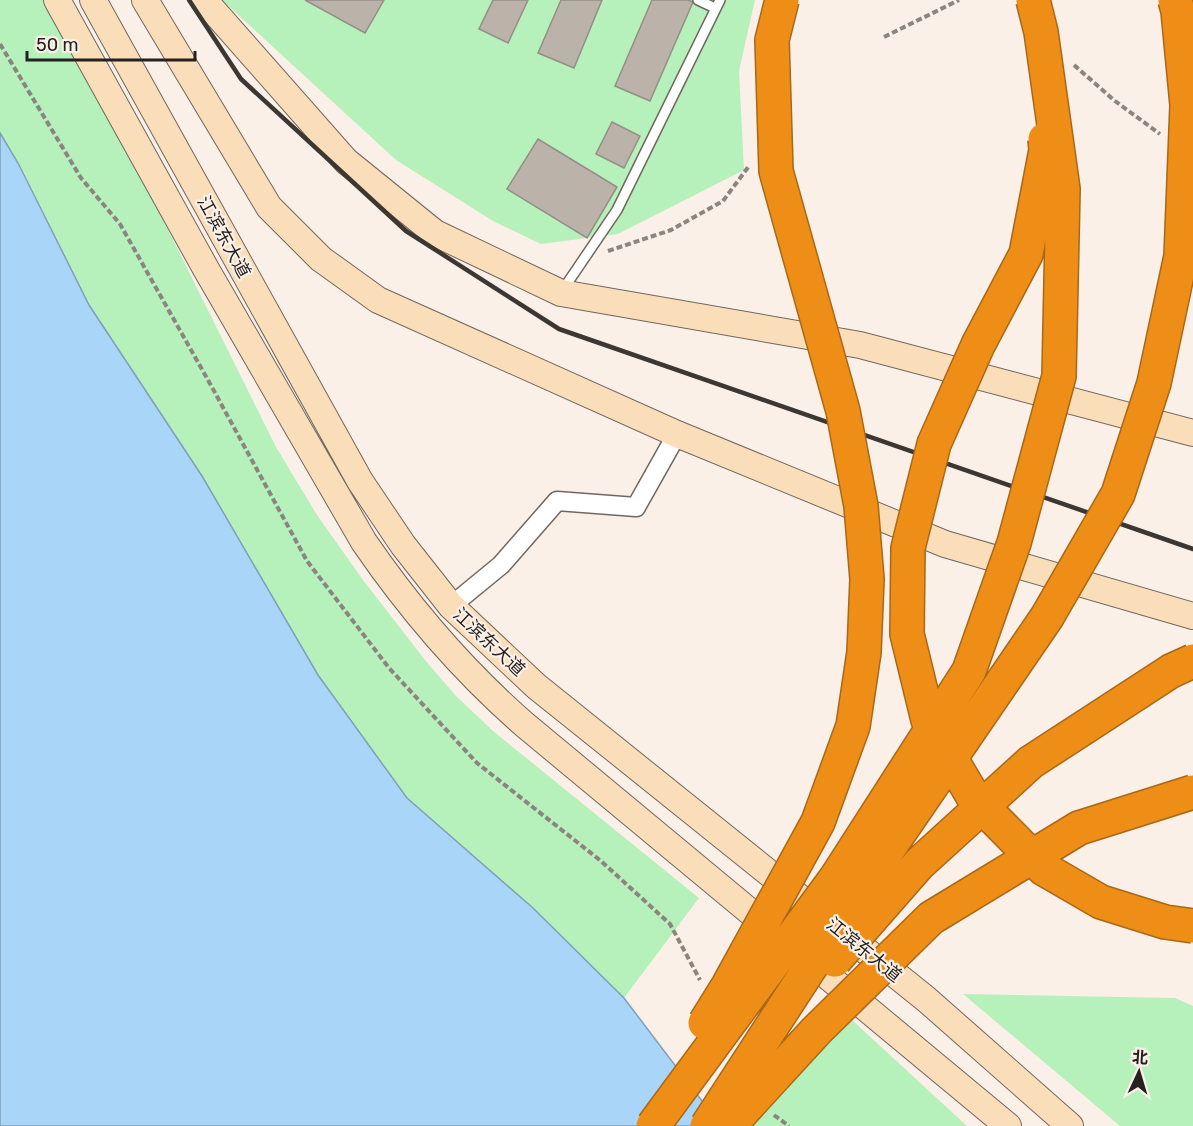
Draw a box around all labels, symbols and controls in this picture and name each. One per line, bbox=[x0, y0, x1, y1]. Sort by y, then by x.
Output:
scale bar bbox=[27, 24, 195, 62]
text: 50 m bbox=[36, 34, 79, 56]
street label: 江滨东大道 bbox=[193, 192, 255, 282]
street label: 江滨东大道 bbox=[449, 603, 529, 681]
street label: 江滨东大道 bbox=[822, 913, 906, 987]
north arrow bbox=[1109, 1042, 1169, 1102]
text: 北 bbox=[1131, 1047, 1149, 1068]

